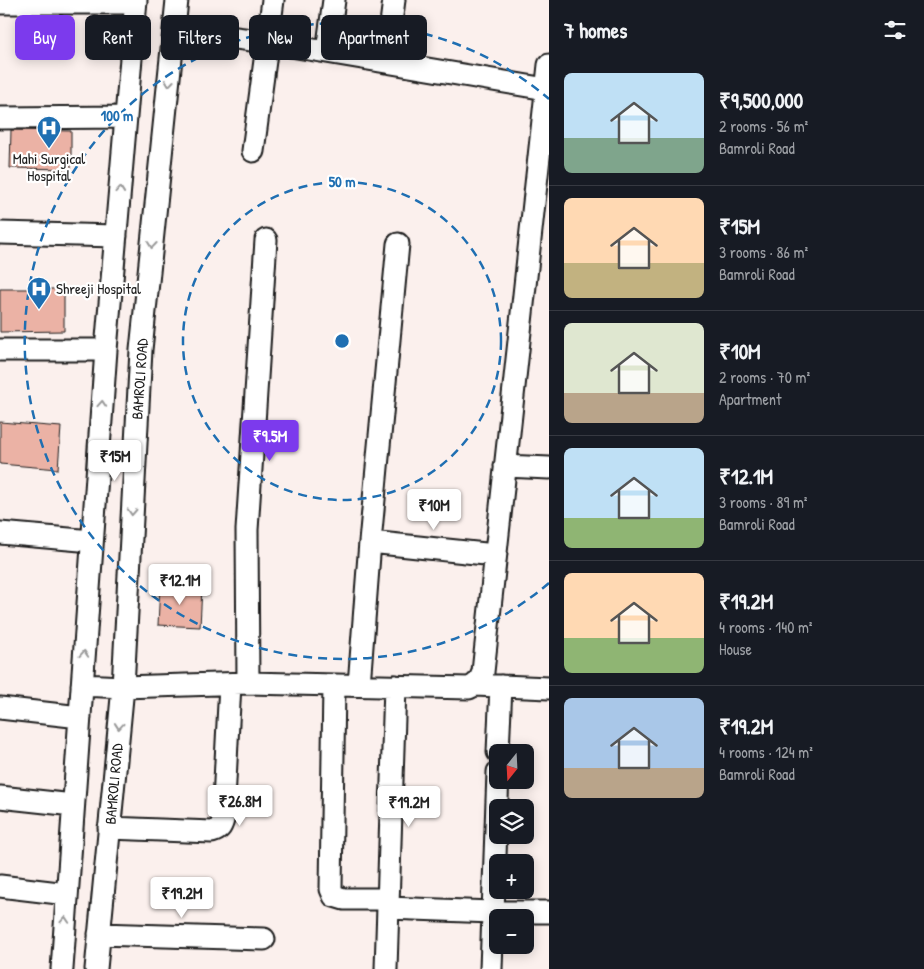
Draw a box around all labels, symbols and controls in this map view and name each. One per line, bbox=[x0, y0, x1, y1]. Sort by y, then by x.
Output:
chip: Buy bbox=[15, 15, 75, 60]
chip: Rent bbox=[85, 15, 151, 60]
chip: Filters bbox=[161, 15, 239, 60]
chip: New bbox=[249, 15, 311, 60]
chip: Apartment bbox=[321, 15, 427, 60]
text: 7 homes bbox=[564, 16, 627, 45]
icon: filters bbox=[881, 16, 909, 44]
one-way arrow bbox=[164, 80, 175, 88]
text: ₹9,500,000 bbox=[719, 86, 803, 115]
icon: home bbox=[604, 93, 664, 153]
text: 100 m bbox=[101, 105, 133, 126]
hospital icon: Mahi Surgical Hospital bbox=[36, 115, 62, 149]
text: 2 rooms · 56 m² bbox=[719, 115, 808, 137]
text: Bamroli Road bbox=[719, 137, 795, 159]
place label: Mahi Surgical Hospital bbox=[13, 148, 85, 186]
text: 50 m bbox=[329, 171, 355, 192]
one-way arrow bbox=[114, 186, 125, 194]
text: ₹15M bbox=[719, 212, 760, 241]
icon: home bbox=[604, 218, 664, 278]
one-way arrow bbox=[147, 241, 158, 249]
text: 3 rooms · 86 m² bbox=[719, 241, 808, 263]
text: Bamroli Road bbox=[719, 263, 795, 285]
hospital icon: Shreeji Hospital bbox=[26, 276, 52, 310]
place label: Shreeji Hospital bbox=[56, 278, 141, 299]
centre of rings bbox=[333, 332, 351, 350]
street label: BAMROLI ROAD bbox=[126, 337, 153, 420]
text: ₹10M bbox=[719, 337, 761, 366]
icon: home bbox=[604, 343, 664, 403]
text: 2 rooms · 70 m² bbox=[719, 366, 810, 388]
text: Apartment bbox=[719, 388, 782, 410]
one-way arrow bbox=[96, 400, 107, 408]
pin: ₹9.5M bbox=[235, 420, 305, 462]
text: ₹9.5M bbox=[253, 425, 287, 447]
pin: ₹15M bbox=[85, 440, 145, 482]
text: ₹15M bbox=[99, 445, 131, 467]
text: ₹12.1M bbox=[719, 462, 773, 491]
icon: home bbox=[604, 468, 664, 528]
pin: ₹10M bbox=[404, 488, 464, 531]
text: 3 rooms · 89 m² bbox=[719, 491, 808, 513]
text: ₹10M bbox=[418, 494, 450, 516]
one-way arrow bbox=[127, 508, 138, 516]
text: Bamroli Road bbox=[719, 513, 795, 535]
pin: ₹12.1M bbox=[139, 564, 221, 606]
text: ₹12.1M bbox=[159, 569, 201, 591]
text: ₹19.2M bbox=[719, 587, 773, 616]
icon: home bbox=[604, 593, 664, 653]
text: 4 rooms · 140 m² bbox=[719, 616, 813, 638]
text: House bbox=[719, 638, 752, 660]
one-way arrow bbox=[79, 649, 90, 657]
text: ₹19.2M bbox=[719, 712, 773, 741]
icon: home bbox=[604, 718, 664, 778]
one-way arrow bbox=[114, 722, 125, 730]
text: 4 rooms · 124 m² bbox=[719, 741, 813, 763]
street label: BAMROLI ROAD bbox=[100, 742, 128, 825]
north arrow bbox=[489, 744, 534, 789]
map controls bbox=[489, 744, 534, 954]
text: Bamroli Road bbox=[719, 763, 795, 785]
pin: ₹26.8M bbox=[199, 784, 281, 827]
pin: ₹19.2M bbox=[368, 786, 450, 828]
text: ₹26.8M bbox=[219, 790, 261, 812]
text: ₹19.2M bbox=[388, 791, 430, 813]
button: layers bbox=[489, 799, 534, 844]
button: + bbox=[489, 854, 534, 899]
pin: ₹19.2M bbox=[141, 876, 223, 919]
text: ₹19.2M bbox=[161, 882, 203, 904]
button: − bbox=[489, 909, 534, 954]
one-way arrow bbox=[59, 916, 70, 924]

